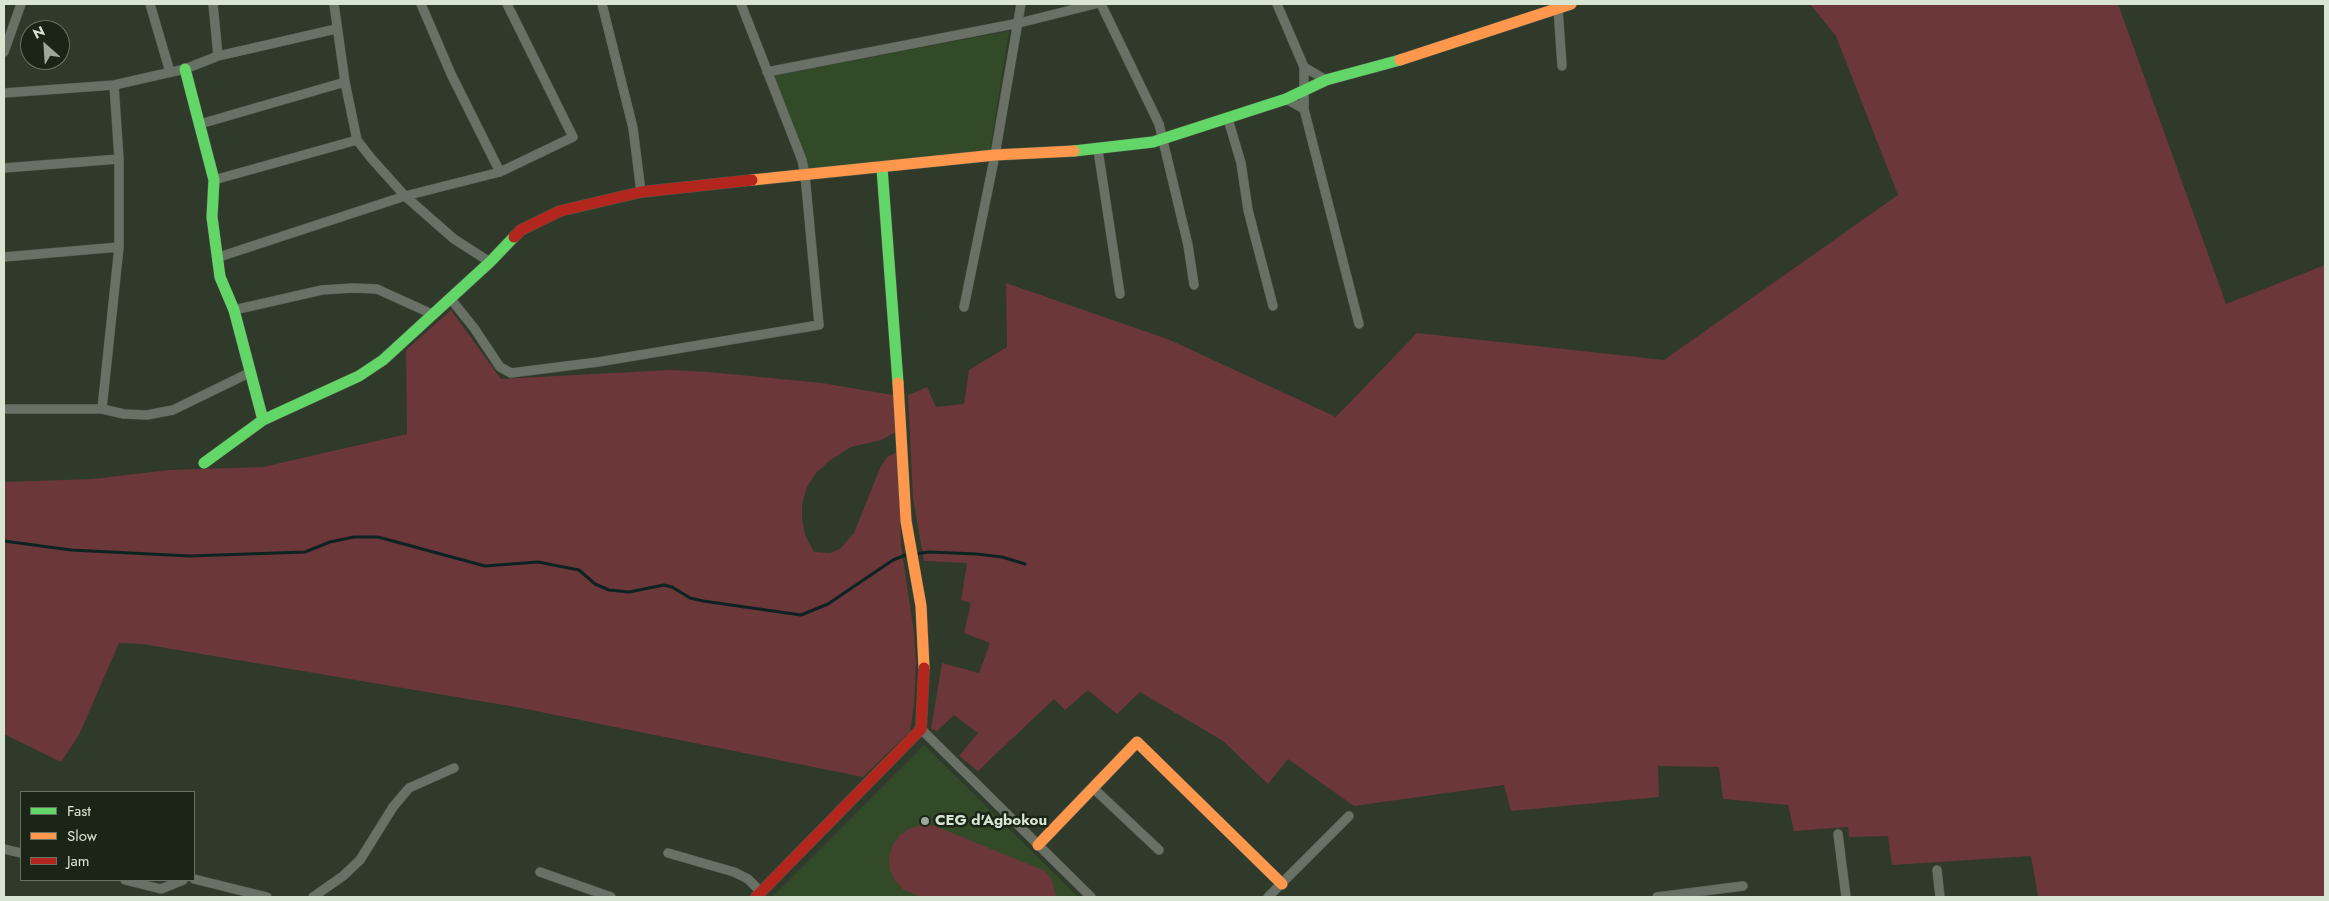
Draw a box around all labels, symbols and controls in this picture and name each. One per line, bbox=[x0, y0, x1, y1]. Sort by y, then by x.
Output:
north arrow bbox=[20, 20, 70, 70]
text: N bbox=[29, 21, 48, 44]
legend bbox=[20, 791, 195, 881]
text: Fast bbox=[67, 800, 91, 822]
place label: CEG d'Agbokou bbox=[935, 812, 1047, 830]
marker: CEG d'Agbokou bbox=[919, 815, 931, 827]
text: Slow bbox=[67, 825, 97, 847]
text: Jam bbox=[67, 850, 90, 872]

